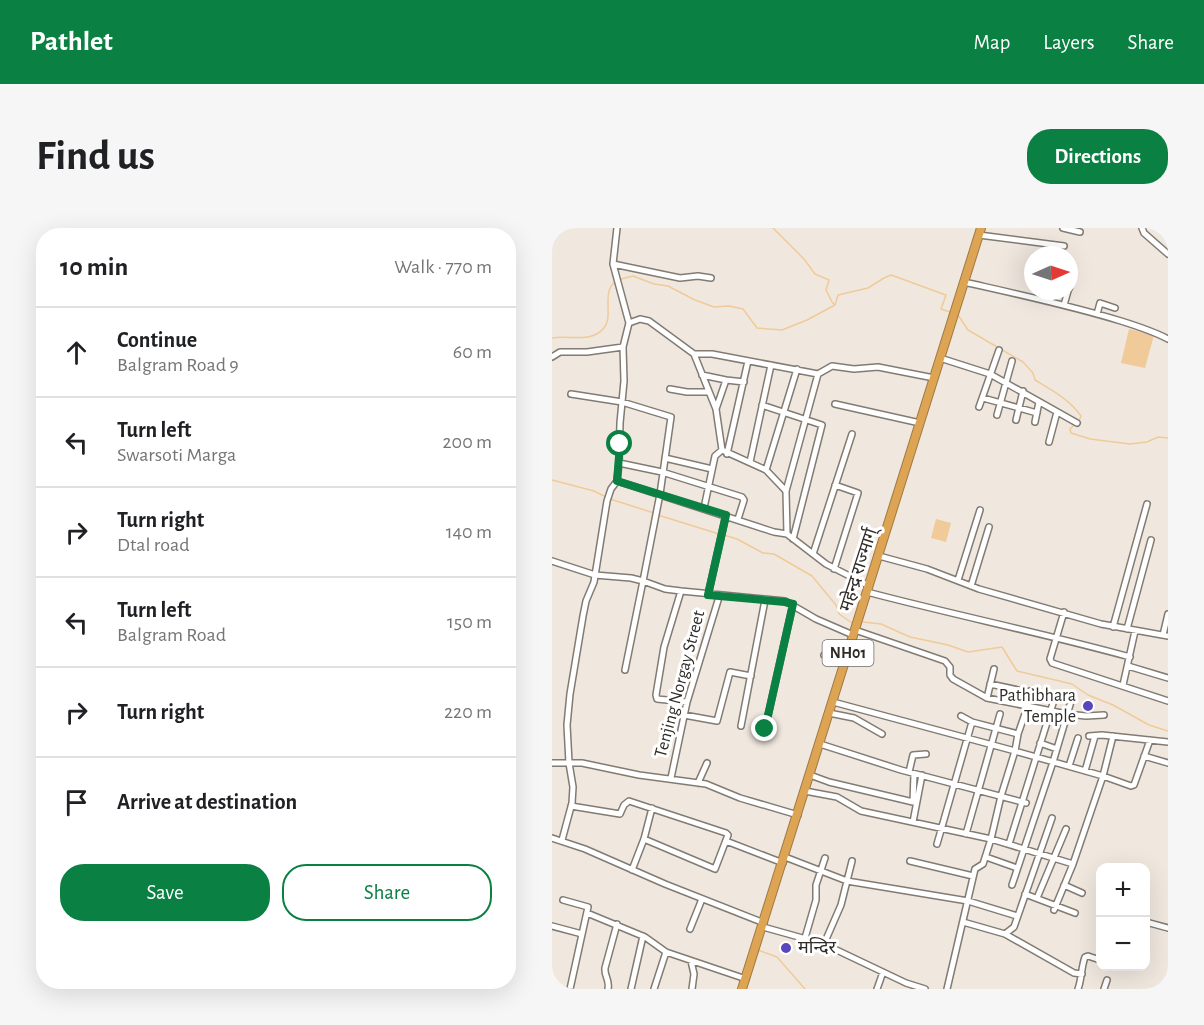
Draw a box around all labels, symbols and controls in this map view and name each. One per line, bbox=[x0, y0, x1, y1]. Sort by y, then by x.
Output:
text: Pathlet bbox=[30, 28, 113, 56]
text: Map bbox=[974, 32, 1010, 53]
text: Layers bbox=[1043, 32, 1094, 53]
text: Share bbox=[1127, 32, 1174, 53]
button: Directions bbox=[1027, 129, 1168, 184]
text: Find us bbox=[36, 135, 155, 177]
north arrow bbox=[1024, 246, 1078, 300]
text: 10 min bbox=[60, 254, 128, 280]
text: Walk · 770 m bbox=[394, 257, 492, 277]
text: Continue bbox=[117, 329, 197, 351]
icon: ahead bbox=[60, 336, 93, 369]
text: 60 m bbox=[453, 342, 492, 362]
text: Balgram Road 9 bbox=[117, 355, 239, 375]
text: Turn left bbox=[117, 419, 191, 441]
icon: left bbox=[60, 426, 93, 459]
route start bbox=[606, 430, 632, 456]
text: 200 m bbox=[442, 432, 492, 452]
text: Swarsoti Marga bbox=[117, 445, 236, 465]
text: Turn right bbox=[117, 509, 204, 531]
icon: right bbox=[60, 516, 93, 549]
text: 140 m bbox=[446, 522, 492, 542]
street label: महेन्द्र राज्मार्ग् bbox=[834, 522, 883, 614]
text: Dtal road bbox=[117, 535, 190, 555]
text: Turn left bbox=[117, 599, 191, 621]
icon: left bbox=[60, 606, 93, 639]
street label: Tenjing Norgay Street bbox=[652, 608, 708, 759]
text: 150 m bbox=[447, 612, 492, 632]
text: Balgram Road bbox=[117, 625, 226, 645]
road number: NH01 bbox=[822, 640, 874, 666]
place label: Pathibhara Temple bbox=[999, 687, 1076, 726]
icon: right bbox=[60, 696, 93, 729]
marker: Pathibhara Temple bbox=[1081, 699, 1095, 713]
text: Turn right bbox=[117, 701, 204, 723]
text: 220 m bbox=[444, 702, 492, 722]
route end bbox=[751, 715, 777, 741]
icon: arrive bbox=[60, 786, 93, 819]
text: Arrive at destination bbox=[117, 791, 297, 813]
map controls bbox=[1096, 863, 1150, 971]
button: + bbox=[1096, 863, 1150, 917]
button: Save bbox=[60, 864, 270, 921]
button: Share bbox=[282, 864, 492, 921]
button: − bbox=[1096, 917, 1150, 971]
place label: मन्दिर bbox=[798, 937, 837, 957]
marker: मन्दिर bbox=[779, 941, 793, 955]

